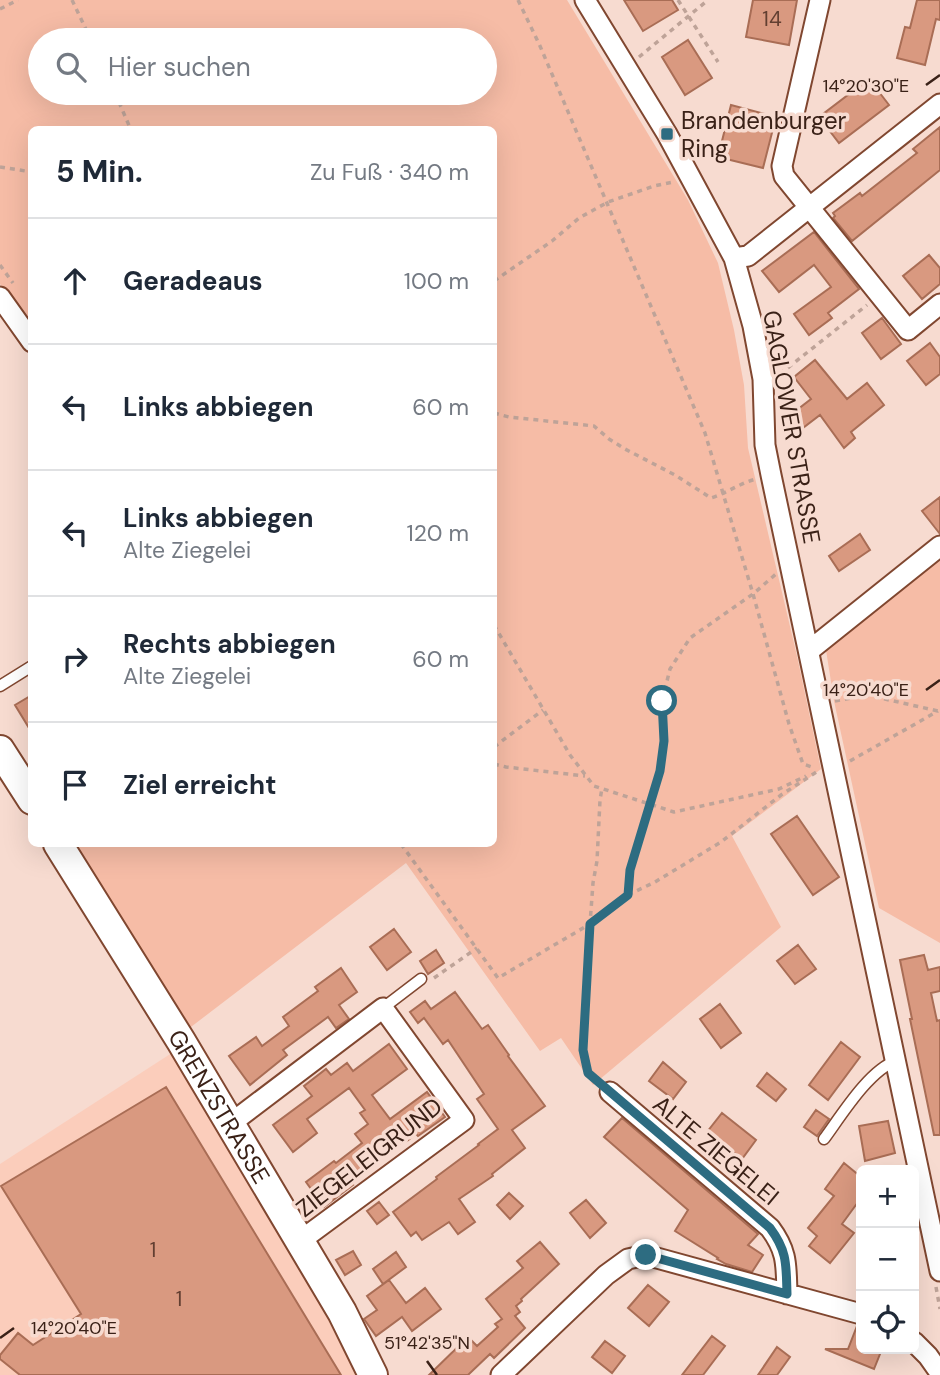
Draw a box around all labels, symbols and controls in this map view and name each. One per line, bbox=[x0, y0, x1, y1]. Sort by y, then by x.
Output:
house number: 14 bbox=[762, 5, 782, 33]
search box bbox=[28, 28, 497, 105]
icon: search bbox=[52, 48, 90, 86]
text: Hier suchen bbox=[108, 50, 251, 84]
text: 14°20'30"E bbox=[823, 74, 909, 98]
place label: Brandenburger Ring bbox=[681, 105, 847, 164]
marker: Brandenburger Ring bbox=[659, 126, 675, 142]
text: 5 Min. bbox=[56, 152, 143, 191]
text: Zu Fuß · 340 m bbox=[310, 157, 469, 187]
icon: ahead bbox=[56, 262, 94, 300]
text: Geradeaus bbox=[123, 264, 263, 298]
text: 100 m bbox=[404, 266, 469, 296]
street label: GAGLOWER STRASSE bbox=[756, 308, 828, 546]
icon: left bbox=[56, 388, 94, 426]
text: Links abbiegen bbox=[123, 390, 313, 424]
text: 60 m bbox=[412, 392, 469, 422]
text: Links abbiegen bbox=[123, 501, 313, 535]
icon: left bbox=[56, 514, 94, 552]
text: 120 m bbox=[406, 518, 469, 548]
text: Alte Ziegelei bbox=[123, 535, 251, 565]
text: Rechts abbiegen bbox=[123, 627, 336, 661]
icon: right bbox=[56, 640, 94, 678]
text: 60 m bbox=[412, 644, 469, 674]
text: Alte Ziegelei bbox=[123, 661, 251, 691]
text: 14°20'40"E bbox=[823, 678, 909, 702]
route start bbox=[646, 685, 677, 716]
icon: arrive bbox=[56, 766, 94, 804]
text: Ziel erreicht bbox=[123, 768, 276, 802]
street label: GRENZSTRASSE bbox=[162, 1023, 278, 1189]
street label: ALTE ZIEGELEI bbox=[647, 1088, 785, 1212]
street label: ZIEGELEIGRUND bbox=[290, 1090, 448, 1224]
map controls bbox=[856, 1165, 919, 1354]
button: + bbox=[856, 1165, 919, 1228]
button: − bbox=[856, 1228, 919, 1291]
house number: 1 bbox=[150, 1236, 156, 1264]
route end bbox=[630, 1239, 661, 1270]
house number: 1 bbox=[176, 1285, 182, 1313]
button: locate bbox=[856, 1291, 919, 1354]
text: 14°20'40"E bbox=[31, 1316, 117, 1340]
text: 51°42'35"N bbox=[384, 1331, 470, 1355]

